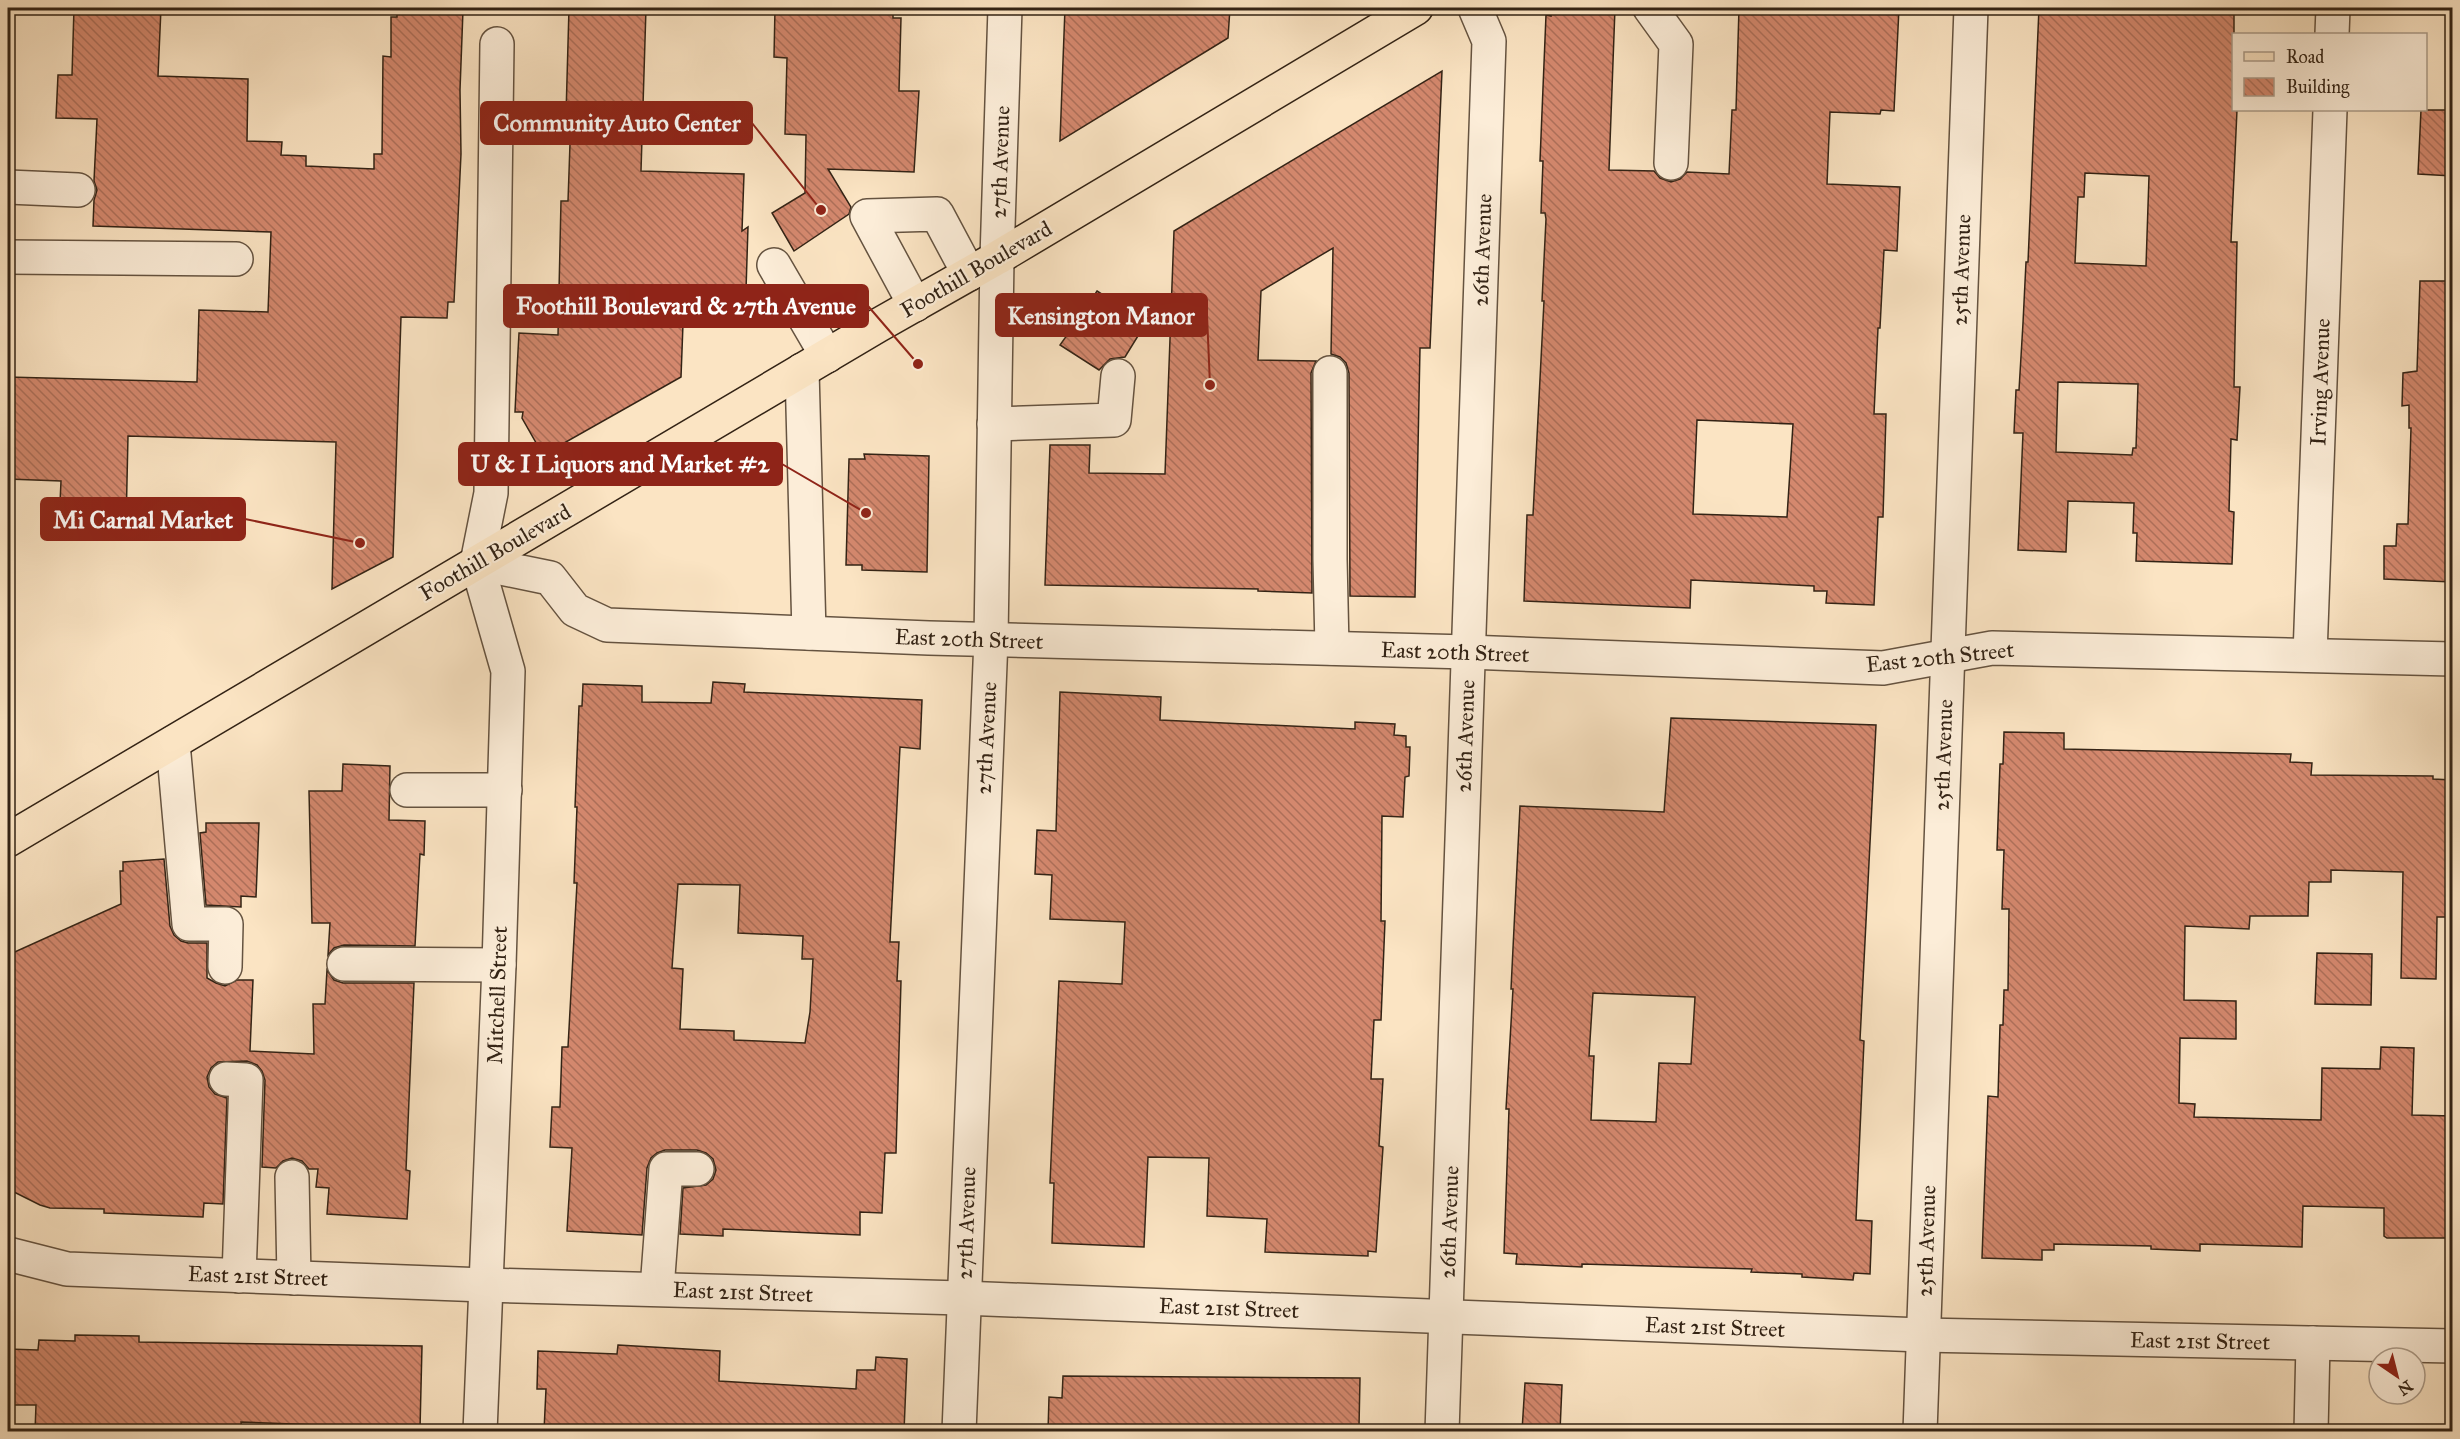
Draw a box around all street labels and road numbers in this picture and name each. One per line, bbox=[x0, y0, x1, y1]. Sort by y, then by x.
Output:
street label: 27th Avenue bbox=[985, 105, 1015, 219]
street label: 26th Avenue bbox=[1467, 193, 1497, 307]
street label: 25th Avenue bbox=[1946, 214, 1976, 326]
street label: Foothill Boulevard bbox=[895, 215, 1057, 323]
street label: Irving Avenue bbox=[2304, 318, 2336, 446]
street label: Foothill Boulevard bbox=[414, 498, 576, 606]
street label: East 20th Street bbox=[894, 623, 1044, 655]
street label: East 20th Street bbox=[1380, 636, 1530, 668]
street label: East 20th Street bbox=[1865, 636, 2016, 678]
street label: 26th Avenue bbox=[1450, 679, 1480, 793]
street label: 27th Avenue bbox=[970, 681, 1002, 795]
street label: 25th Avenue bbox=[1928, 699, 1958, 811]
street label: Mitchell Street bbox=[481, 925, 513, 1065]
street label: 26th Avenue bbox=[1434, 1165, 1464, 1279]
street label: 27th Avenue bbox=[951, 1166, 981, 1280]
street label: 25th Avenue bbox=[1911, 1185, 1941, 1297]
street label: East 21st Street bbox=[187, 1260, 329, 1292]
street label: East 21st Street bbox=[672, 1276, 814, 1308]
street label: East 21st Street bbox=[1158, 1292, 1300, 1324]
street label: East 21st Street bbox=[1644, 1311, 1786, 1343]
street label: East 21st Street bbox=[2130, 1326, 2271, 1356]

